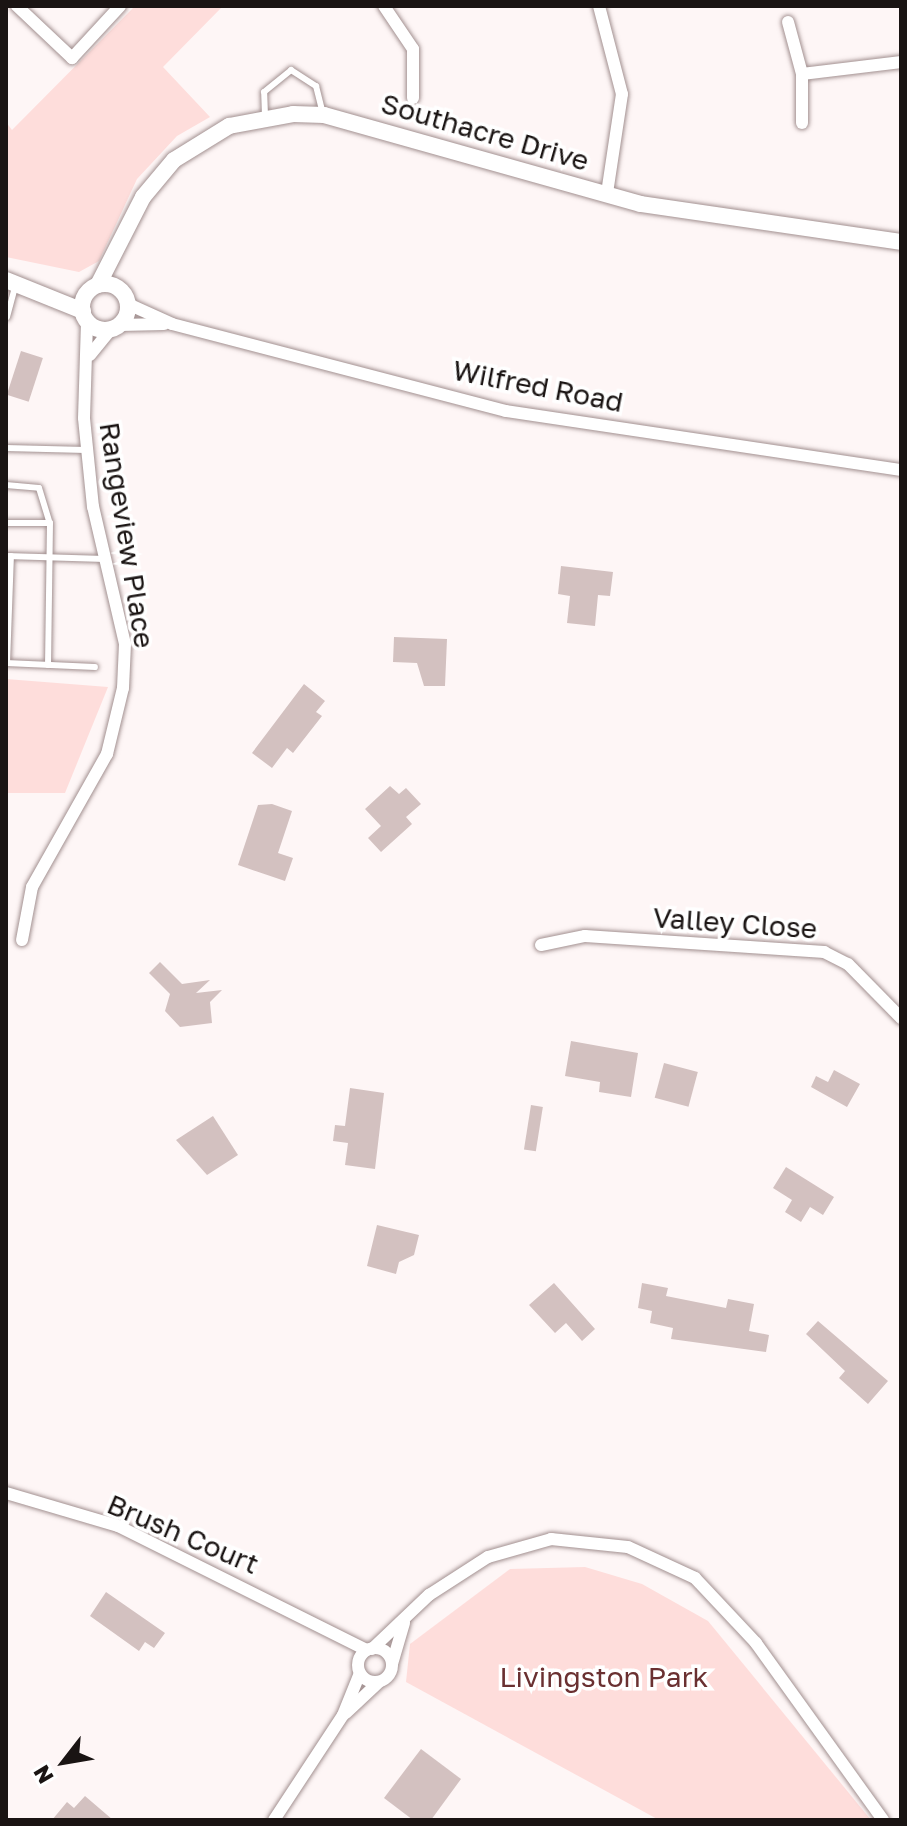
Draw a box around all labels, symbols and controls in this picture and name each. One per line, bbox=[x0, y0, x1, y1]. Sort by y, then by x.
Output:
street label: Southacre Drive bbox=[377, 86, 593, 178]
street label: Wilfred Road bbox=[450, 353, 626, 419]
street label: Rangeview Place bbox=[93, 420, 161, 650]
street label: Valley Close bbox=[652, 901, 818, 945]
street label: Brush Court bbox=[102, 1487, 264, 1581]
park label: Livingston Park bbox=[500, 1660, 708, 1694]
north arrow bbox=[24, 1722, 104, 1802]
text: N bbox=[27, 1761, 59, 1789]

